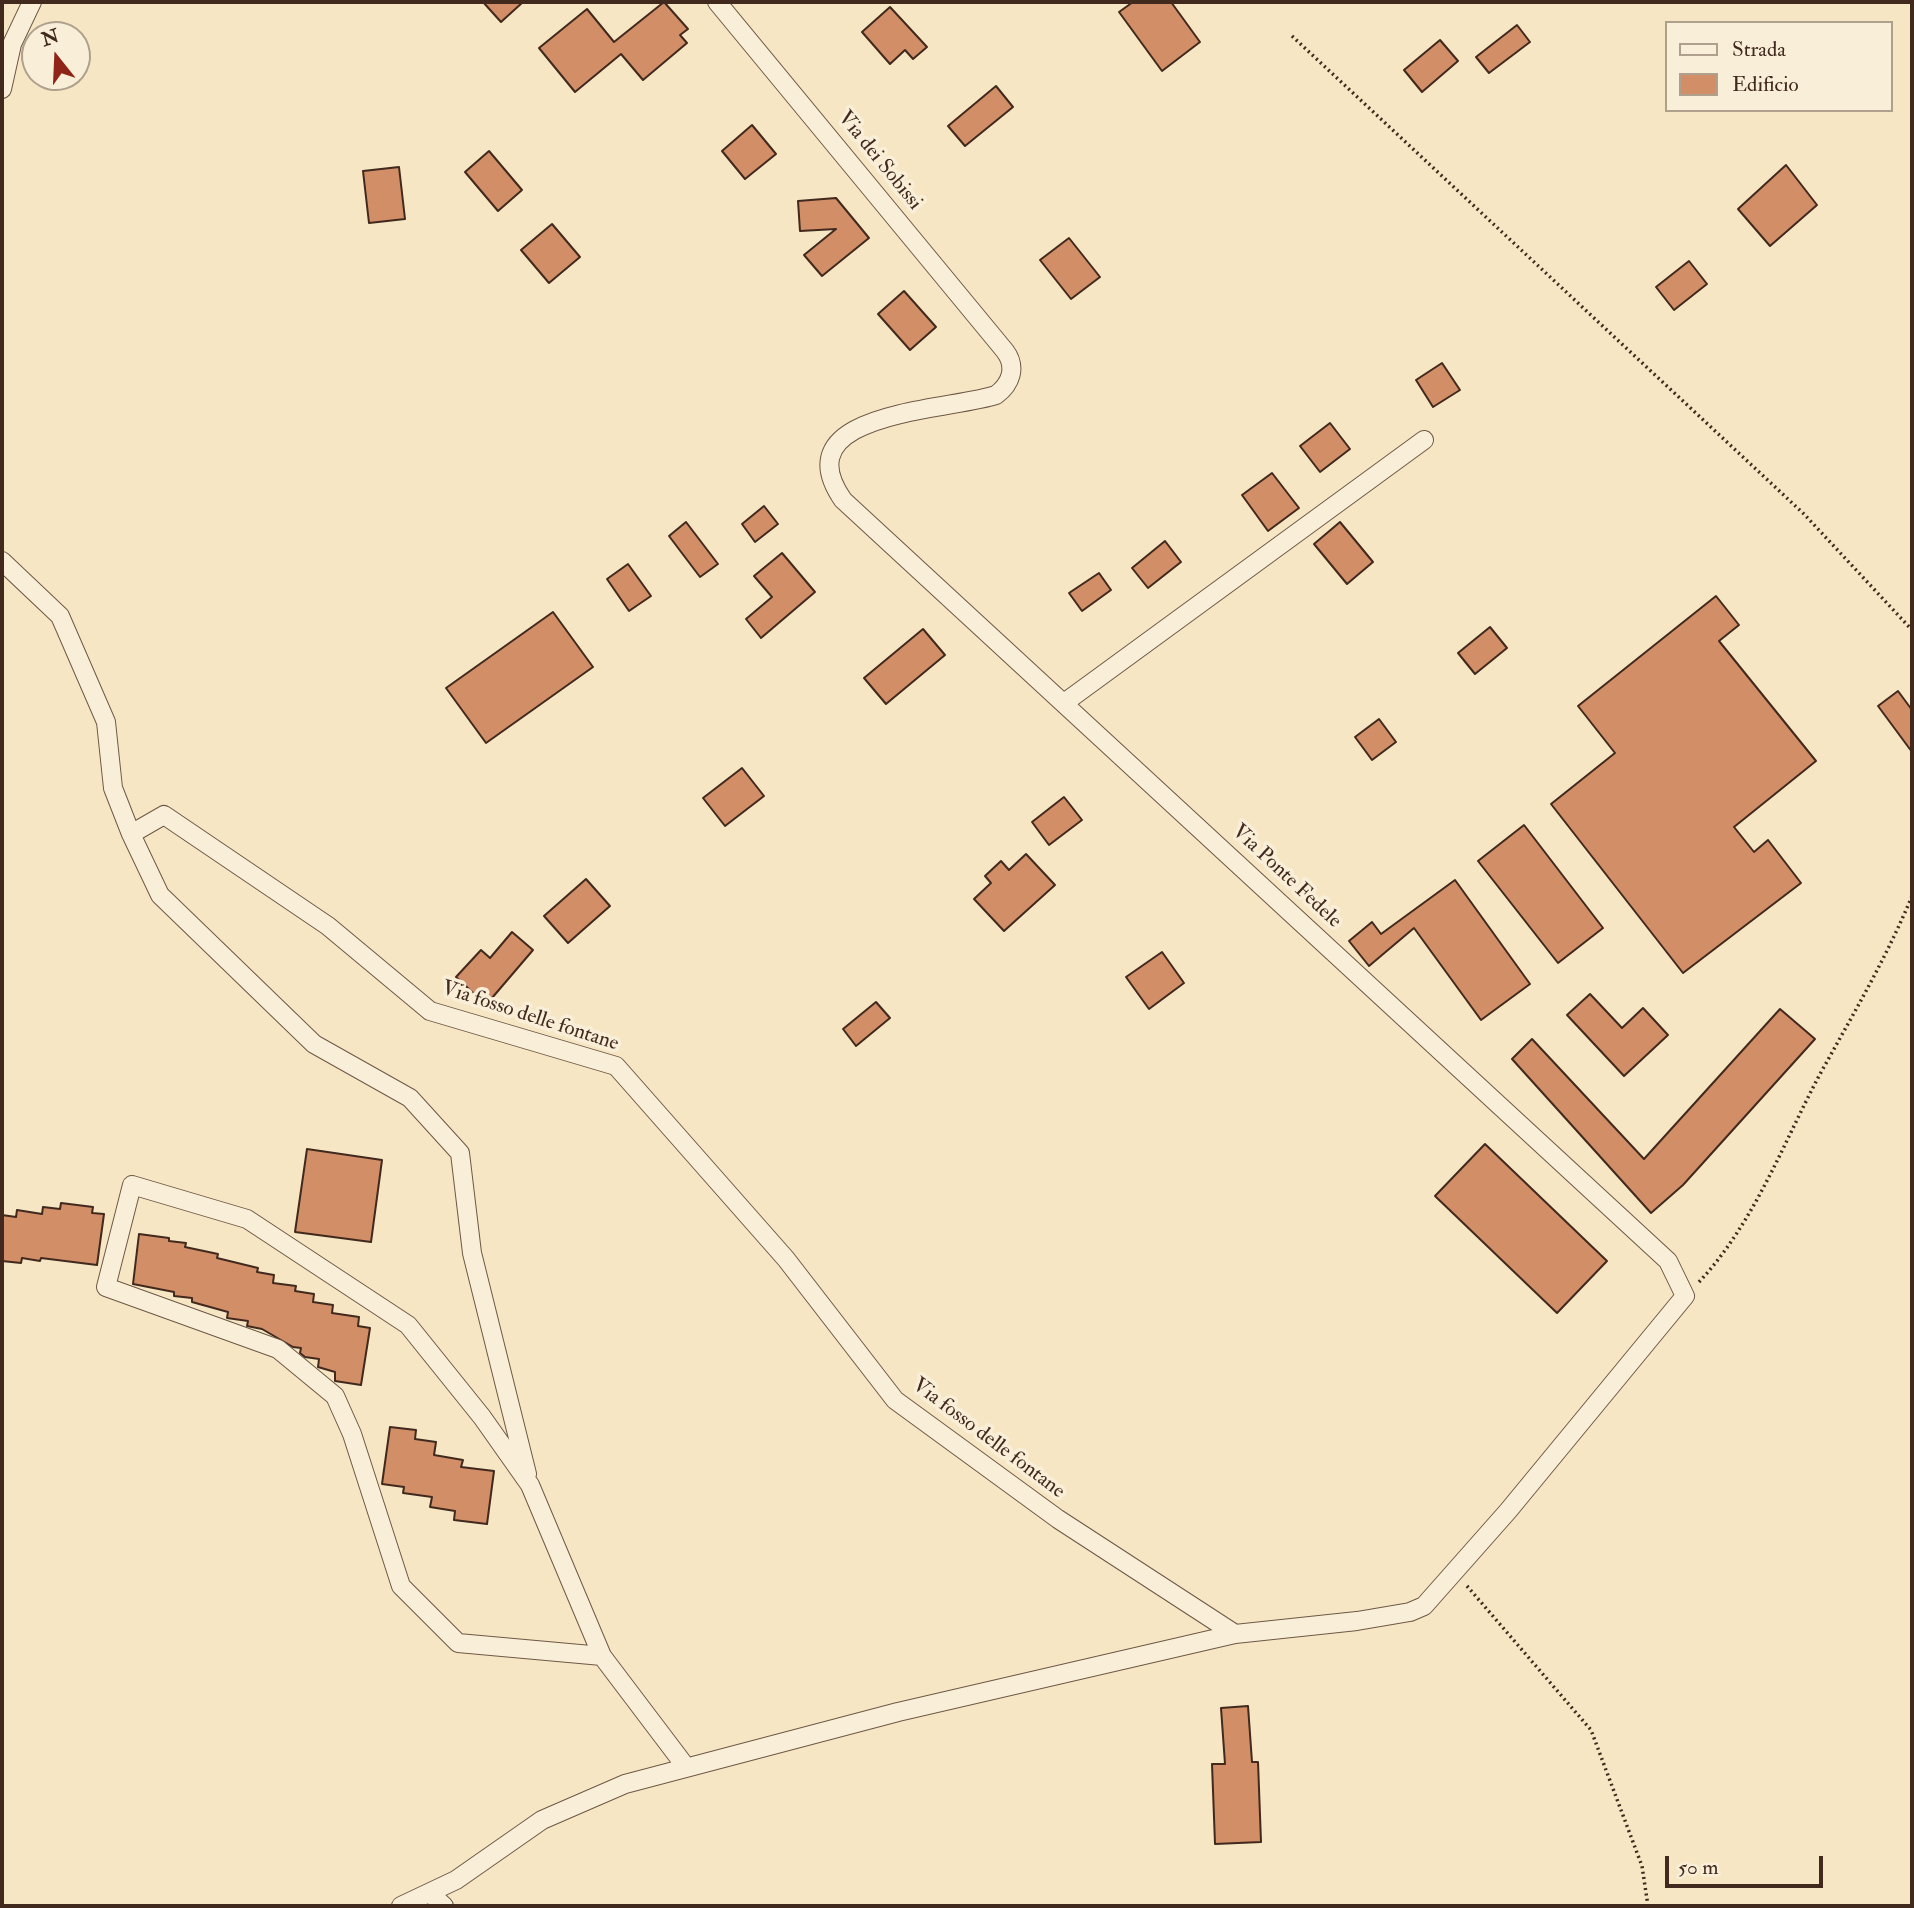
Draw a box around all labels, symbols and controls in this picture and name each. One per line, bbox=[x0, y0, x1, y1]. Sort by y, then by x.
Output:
north arrow bbox=[21, 21, 91, 91]
legend bbox=[1666, 21, 1893, 112]
text: N bbox=[38, 24, 62, 52]
text: Strada bbox=[1732, 36, 1786, 63]
text: Edificio bbox=[1732, 71, 1799, 98]
street label: Via dei Sobissi bbox=[831, 106, 927, 216]
street label: Via Ponte Fedele bbox=[1226, 820, 1346, 934]
street label: Via fosso delle fontane bbox=[438, 976, 622, 1058]
street label: Via fosso delle fontane bbox=[907, 1373, 1069, 1505]
scale bar bbox=[1669, 1842, 1826, 1886]
text: 50 m bbox=[1678, 1854, 1719, 1881]

